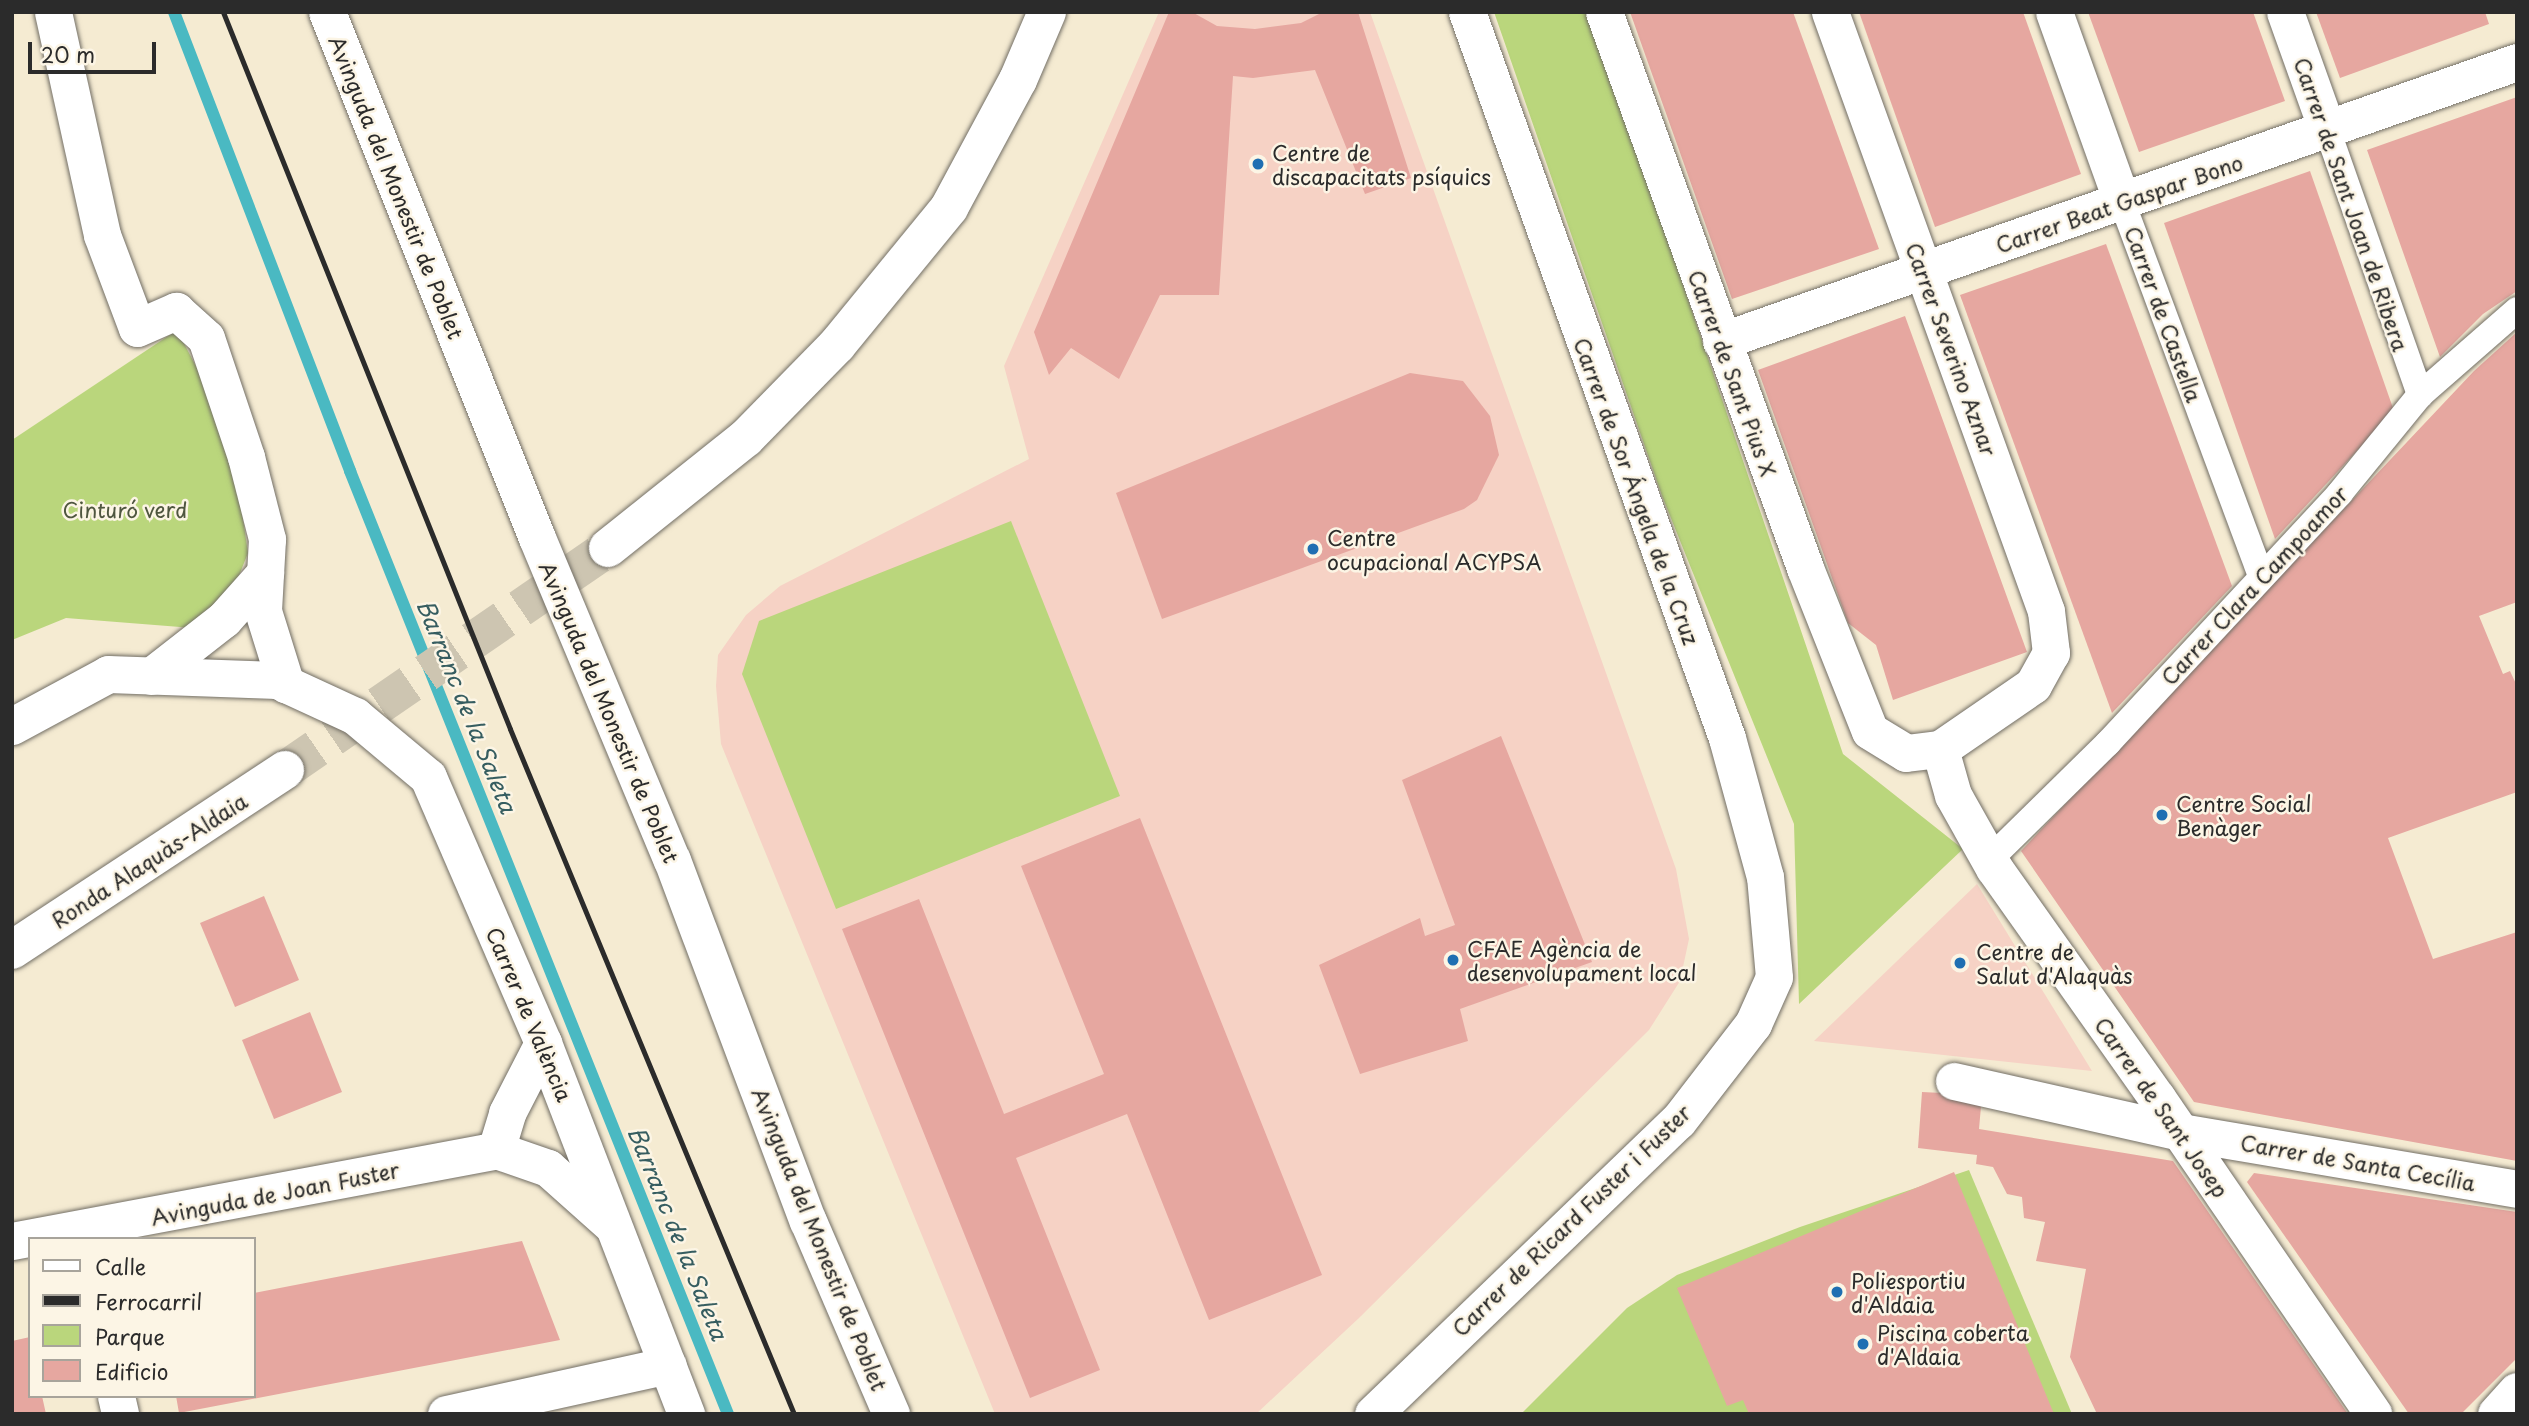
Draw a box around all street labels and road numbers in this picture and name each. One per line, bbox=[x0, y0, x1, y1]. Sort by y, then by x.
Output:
street label: Avinguda del Monestir de Poblet bbox=[324, 31, 470, 343]
street label: Carrer de Sant Joan de Ribera bbox=[2290, 54, 2414, 354]
street label: Carrer Beat Gaspar Bono bbox=[1991, 149, 2247, 257]
street label: Carrer de Castella bbox=[2120, 222, 2208, 406]
street label: Carrer Severino Aznar bbox=[1901, 238, 2003, 460]
street label: Carrer de Sant Pius X bbox=[1684, 266, 1782, 480]
street label: Carrer de Sor Ángela de la Cruz bbox=[1569, 333, 1705, 649]
street label: Carrer Clara Campoamor bbox=[2155, 480, 2353, 690]
street label: Avinguda del Monestir de Poblet bbox=[535, 557, 685, 867]
street label: Ronda Alaquàs-Aldaia bbox=[47, 788, 251, 932]
street label: Carrer de València bbox=[482, 922, 578, 1106]
street label: Carrer de Sant Josep bbox=[2090, 1012, 2234, 1202]
street label: Avinguda del Monestir de Poblet bbox=[747, 1083, 893, 1395]
street label: Carrer de Ricard Fuster i Fuster bbox=[1446, 1098, 1696, 1342]
street label: Carrer de Santa Cecília bbox=[2238, 1129, 2478, 1195]
street label: Avinguda de Joan Fuster bbox=[149, 1157, 401, 1229]

